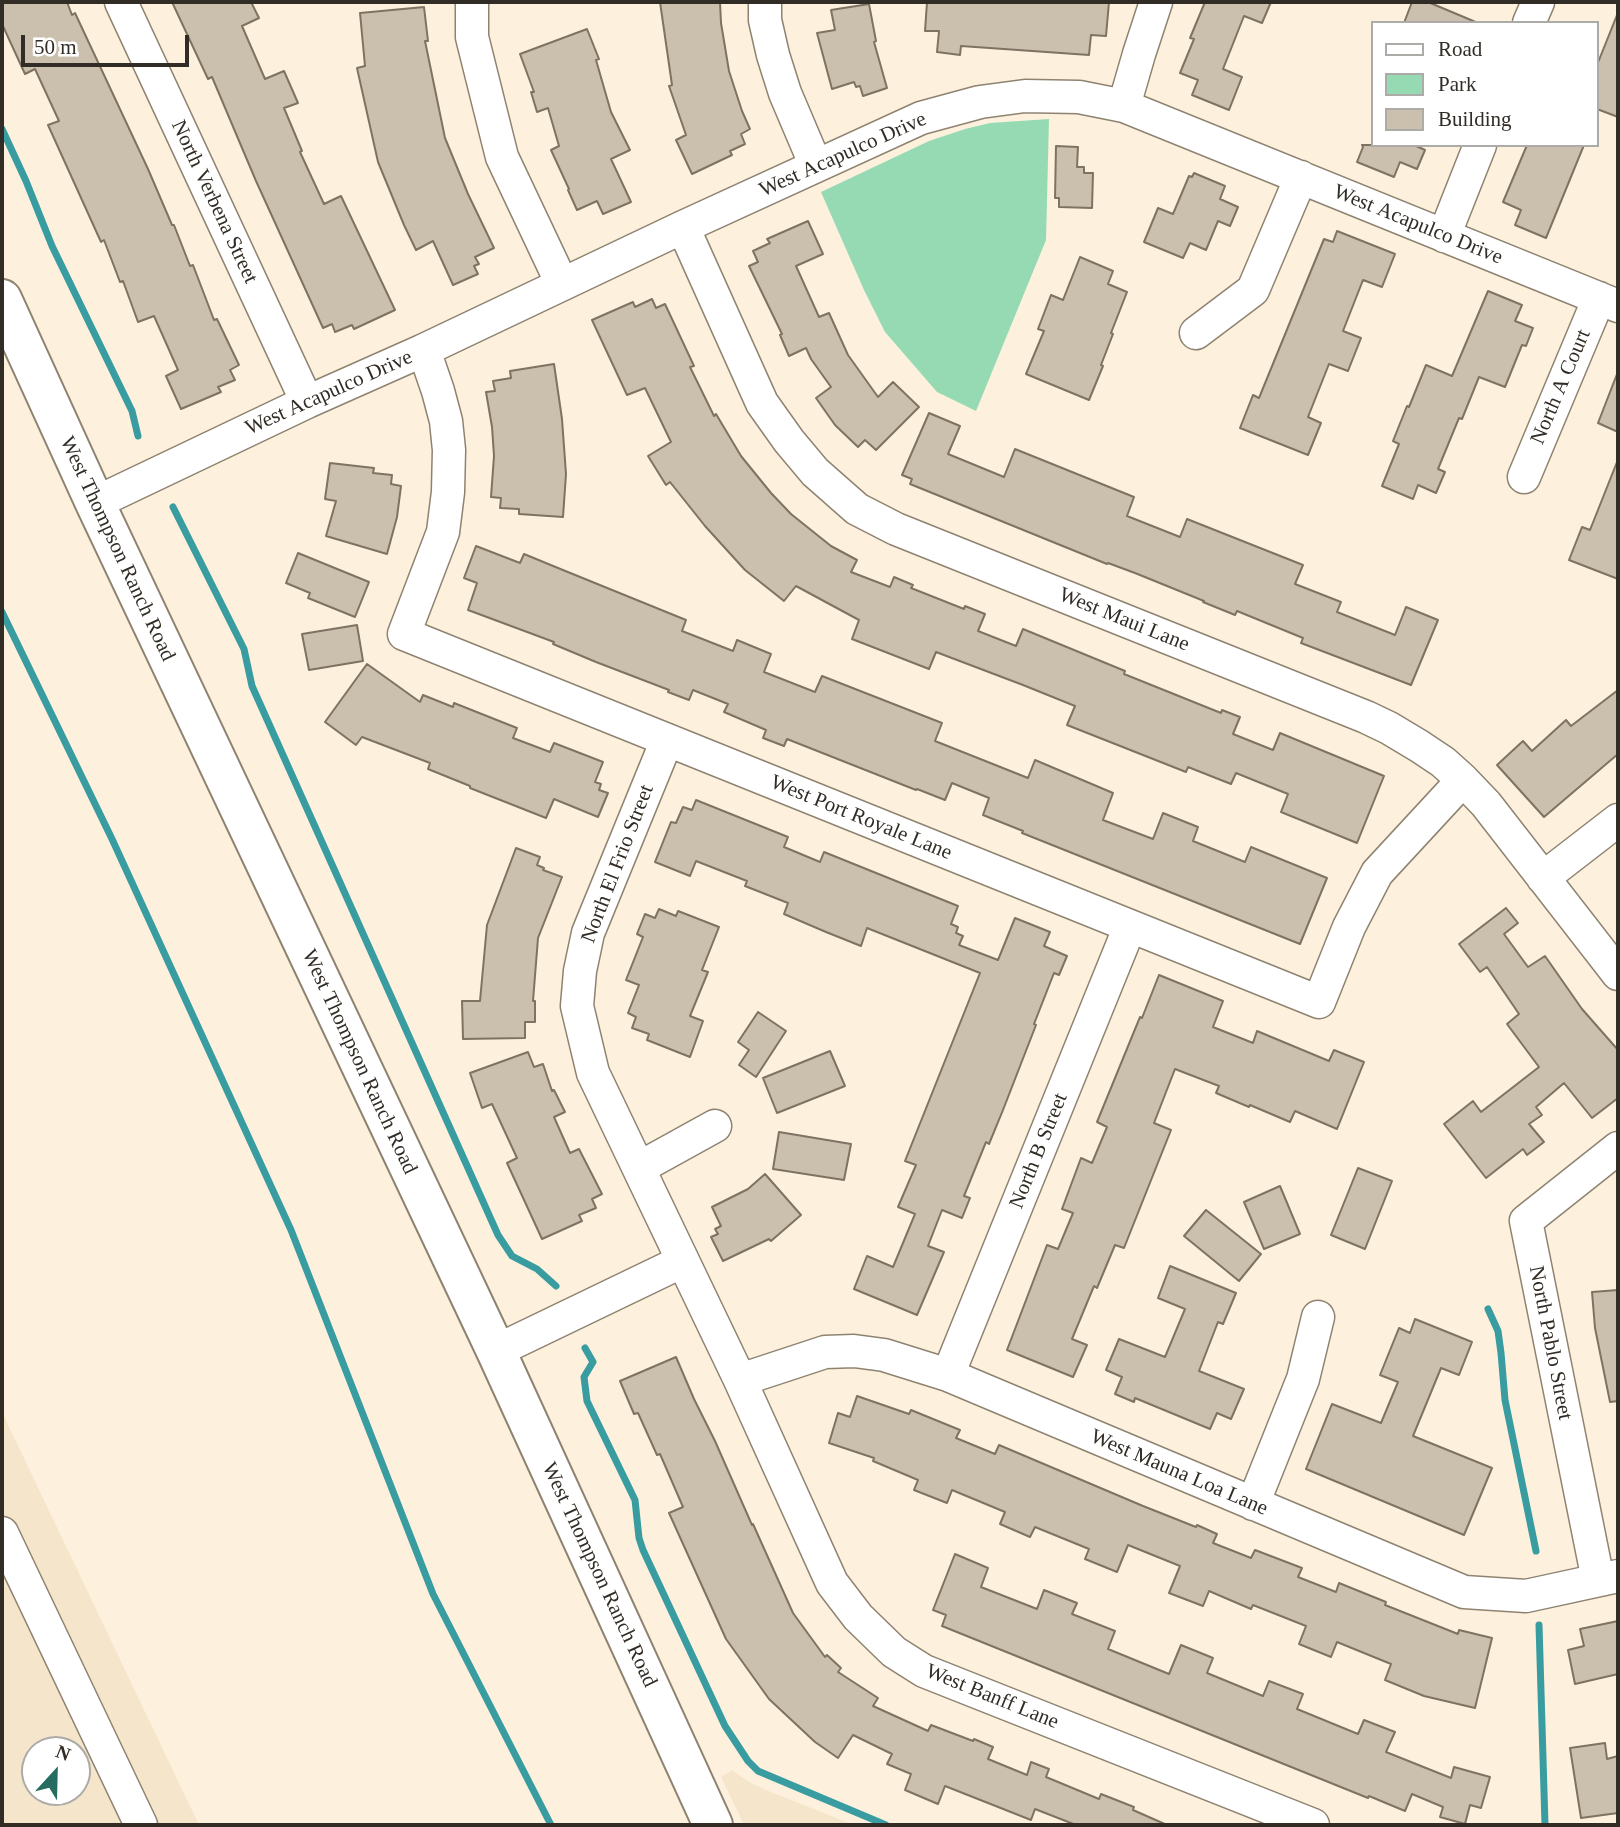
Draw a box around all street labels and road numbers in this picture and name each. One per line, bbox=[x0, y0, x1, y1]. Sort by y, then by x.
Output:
street label: West Acapulco Drive bbox=[756, 107, 930, 203]
street label: North Verbena Street bbox=[165, 116, 263, 288]
street label: West Acapulco Drive bbox=[1330, 180, 1506, 270]
street label: North A Court bbox=[1525, 326, 1597, 448]
street label: West Acapulco Drive bbox=[242, 345, 416, 441]
street label: West Thompson Ranch Road bbox=[54, 433, 180, 665]
street label: West Maui Lane bbox=[1055, 582, 1193, 658]
street label: West Port Royale Lane bbox=[766, 770, 956, 866]
street label: North El Frio Street bbox=[576, 781, 660, 947]
street label: West Thompson Ranch Road bbox=[296, 946, 422, 1178]
street label: North B Street bbox=[1004, 1089, 1074, 1213]
street label: North Pablo Street bbox=[1523, 1264, 1577, 1422]
street label: West Mauna Loa Lane bbox=[1087, 1424, 1271, 1522]
street label: West Thompson Ranch Road bbox=[536, 1459, 662, 1691]
street label: West Banff Lane bbox=[922, 1659, 1062, 1735]

